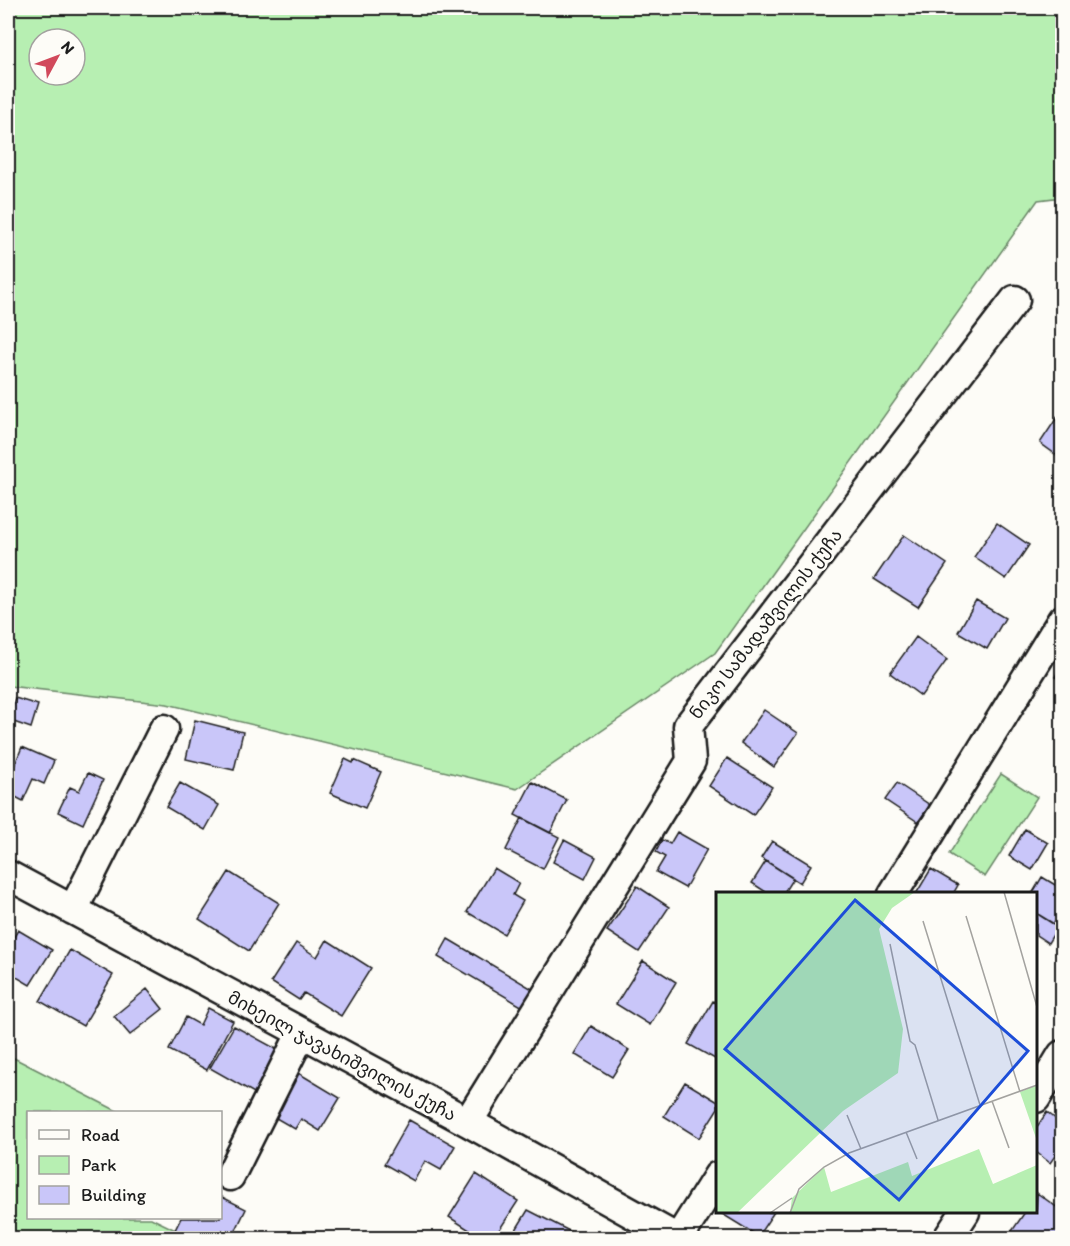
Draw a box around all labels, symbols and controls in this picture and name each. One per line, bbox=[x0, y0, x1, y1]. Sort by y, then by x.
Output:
north arrow bbox=[27, 27, 87, 87]
text: N bbox=[57, 37, 79, 58]
street label: ნიკო სამადაშვილის ქუჩა bbox=[685, 525, 847, 723]
inset map bbox=[716, 892, 1037, 1213]
street label: მიხეილ ჯავახიშვილის ქუჩა bbox=[224, 986, 460, 1126]
legend bbox=[27, 1111, 222, 1219]
text: Road bbox=[81, 1124, 120, 1146]
text: Park bbox=[81, 1154, 116, 1176]
text: Building bbox=[81, 1184, 147, 1206]

